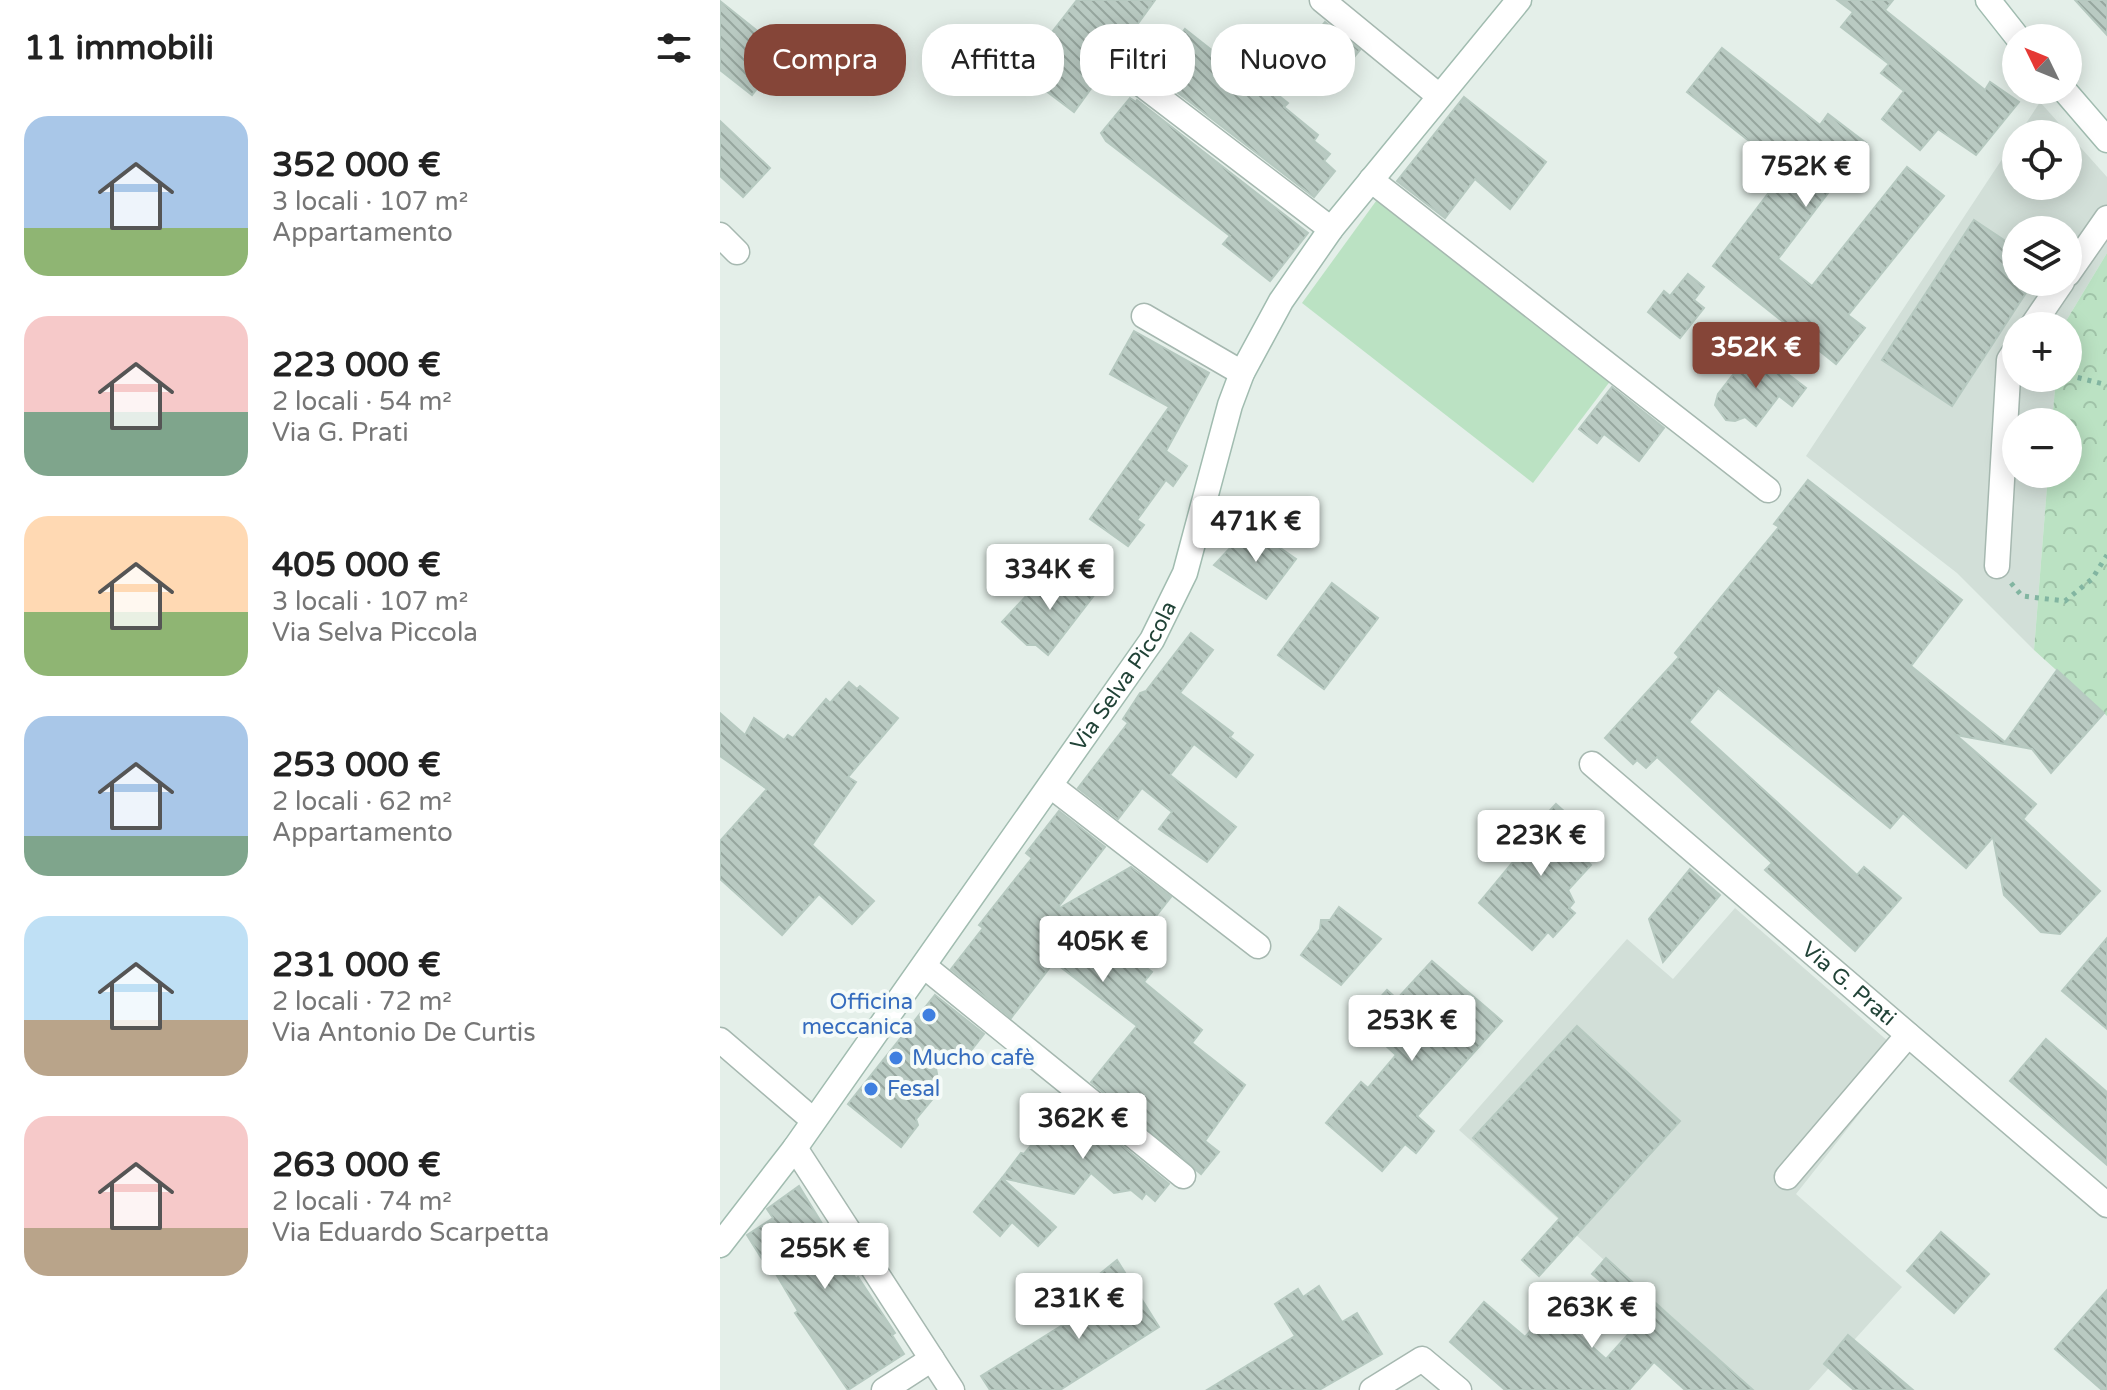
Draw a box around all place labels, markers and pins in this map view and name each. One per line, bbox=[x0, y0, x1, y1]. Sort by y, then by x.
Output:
pin: 752K € bbox=[1741, 141, 1871, 209]
pin: 352K € bbox=[1691, 322, 1821, 390]
pin: 471K € bbox=[1191, 496, 1321, 564]
pin: 334K € bbox=[985, 544, 1115, 612]
pin: 223K € bbox=[1476, 810, 1606, 878]
pin: 405K € bbox=[1038, 916, 1168, 984]
place label: Officina meccanica bbox=[802, 989, 913, 1040]
pin: 253K € bbox=[1347, 995, 1477, 1063]
marker: Officina meccanica bbox=[920, 1006, 938, 1024]
place label: Mucho cafè bbox=[912, 1045, 1035, 1071]
marker: Mucho cafè bbox=[887, 1049, 905, 1067]
place label: Fesal bbox=[887, 1076, 940, 1102]
marker: Fesal bbox=[862, 1080, 880, 1098]
pin: 362K € bbox=[1018, 1093, 1148, 1161]
pin: 255K € bbox=[760, 1223, 890, 1291]
pin: 231K € bbox=[1014, 1273, 1144, 1341]
pin: 263K € bbox=[1527, 1282, 1657, 1350]

